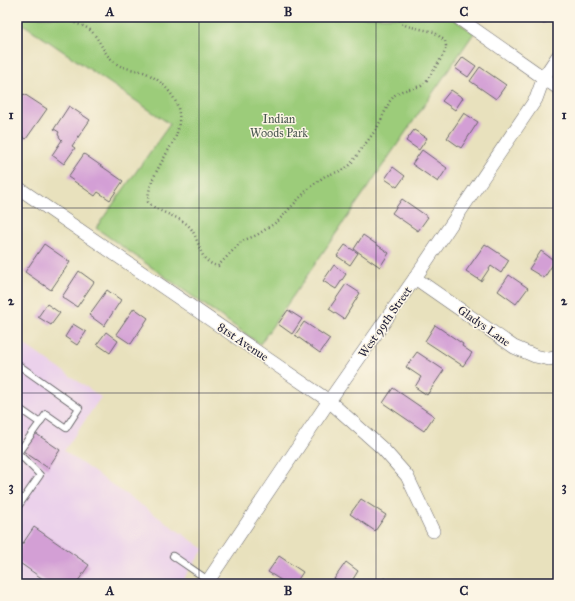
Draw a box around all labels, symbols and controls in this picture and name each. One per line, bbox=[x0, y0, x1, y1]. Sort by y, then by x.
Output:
text: A bbox=[105, 4, 115, 20]
text: B bbox=[284, 4, 293, 20]
text: C bbox=[460, 4, 469, 20]
text: 1 bbox=[8, 107, 14, 123]
text: 1 bbox=[561, 107, 567, 123]
park label: Indian Woods Park bbox=[250, 112, 308, 140]
street label: West 99th Street bbox=[355, 283, 415, 360]
text: 2 bbox=[8, 293, 15, 309]
text: 2 bbox=[561, 293, 568, 309]
street label: Gladys Lane bbox=[455, 303, 513, 349]
street label: 81st Avenue bbox=[215, 320, 271, 364]
text: 3 bbox=[8, 479, 14, 495]
text: 3 bbox=[561, 479, 567, 495]
text: A bbox=[105, 583, 115, 599]
text: B bbox=[284, 583, 293, 599]
text: C bbox=[460, 583, 469, 599]

